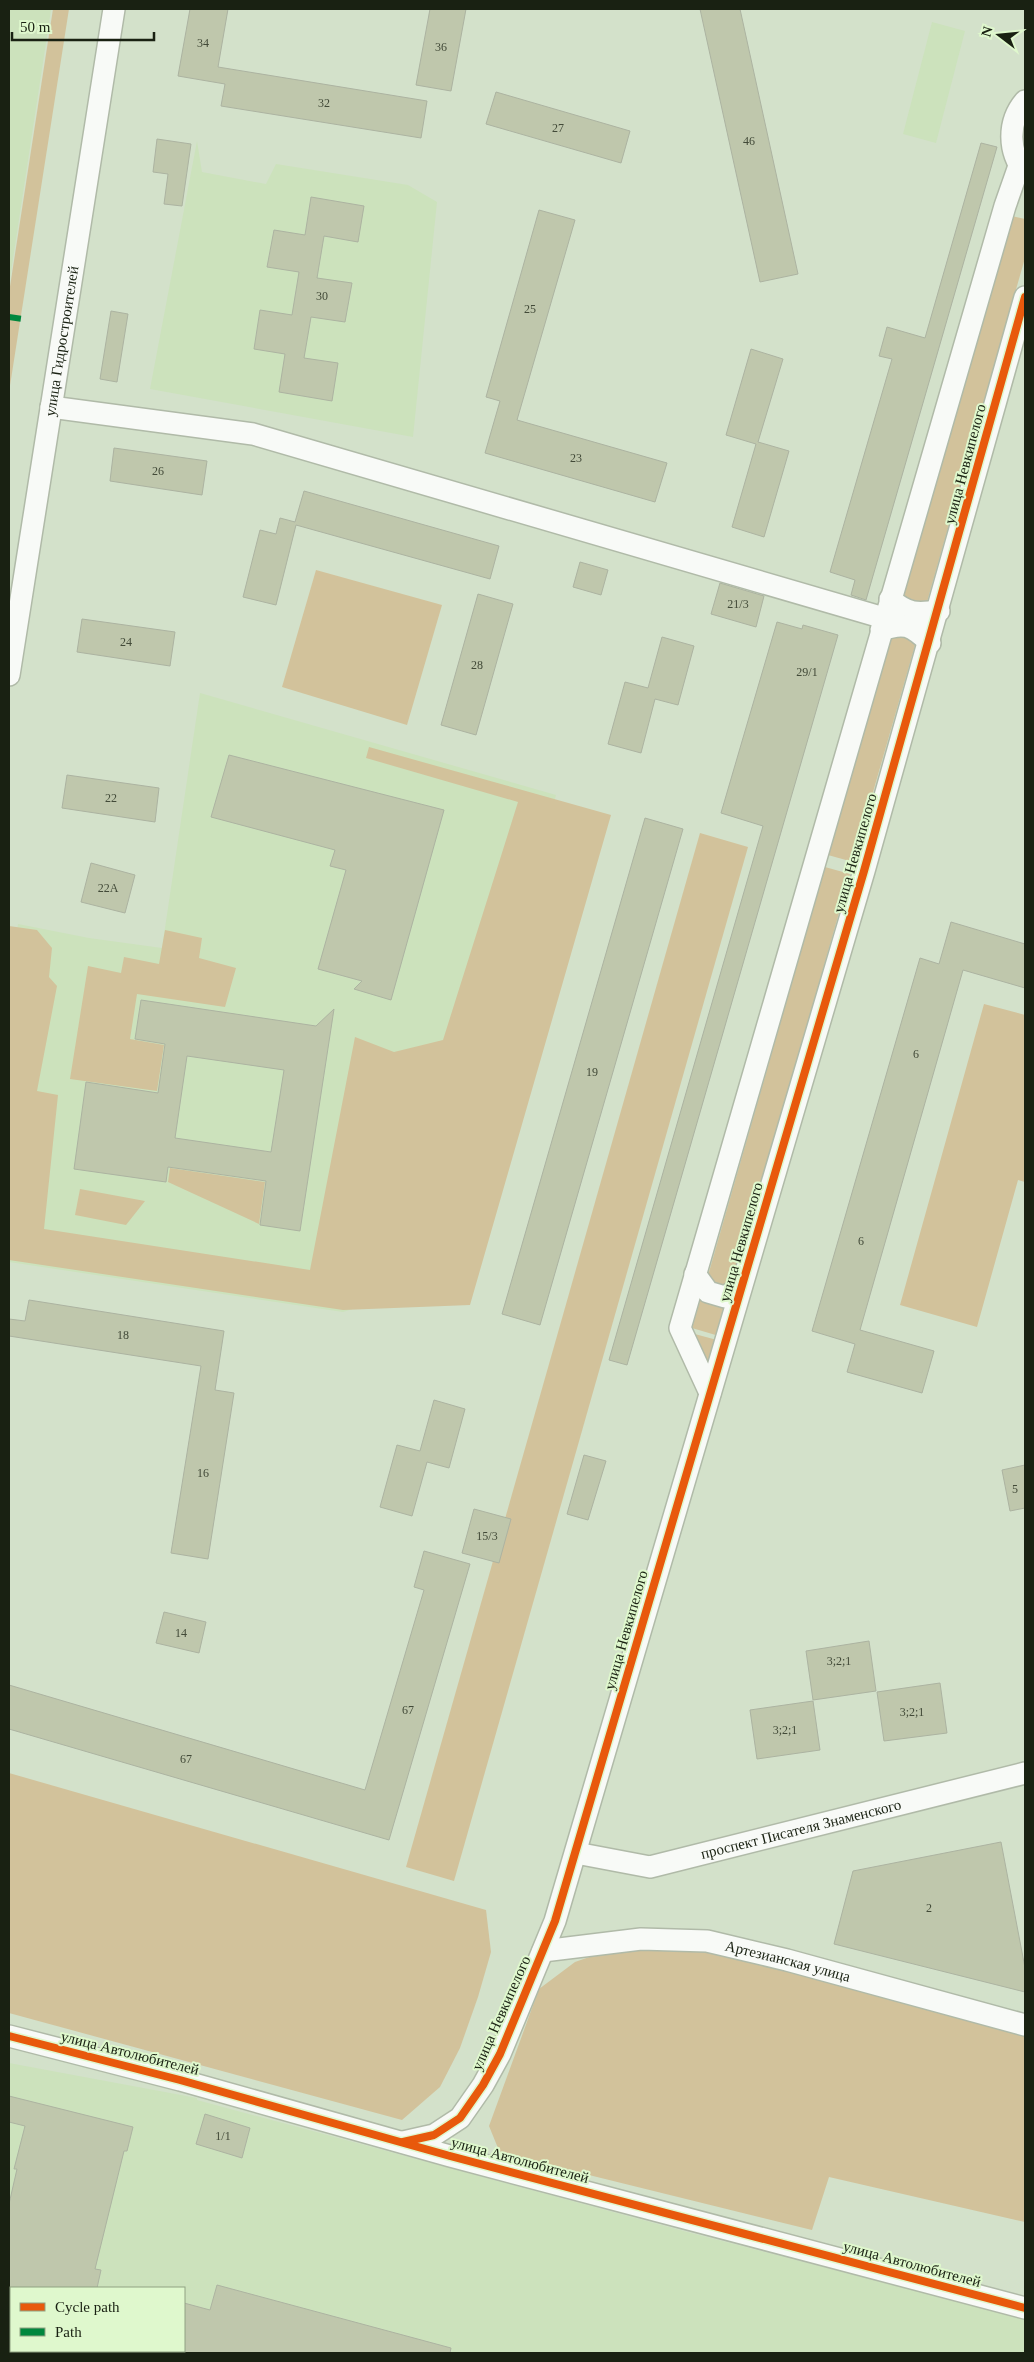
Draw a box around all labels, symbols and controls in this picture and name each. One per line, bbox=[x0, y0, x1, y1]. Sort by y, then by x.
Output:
scale bar bbox=[12, 10, 155, 42]
north arrow bbox=[974, 10, 1024, 60]
text: 50 m bbox=[20, 19, 51, 35]
text: N bbox=[978, 25, 996, 38]
house number: 34 bbox=[197, 36, 209, 50]
house number: 36 bbox=[435, 40, 447, 54]
house number: 32 bbox=[318, 96, 330, 110]
house number: 27 bbox=[552, 121, 564, 135]
house number: 46 bbox=[743, 134, 755, 148]
street label: улица Гидростроителей bbox=[42, 265, 81, 417]
house number: 30 bbox=[316, 289, 328, 303]
house number: 25 bbox=[524, 302, 536, 316]
street label: улица Невкипелого bbox=[941, 402, 989, 526]
house number: 23 bbox=[570, 451, 582, 465]
house number: 26 bbox=[152, 464, 164, 478]
house number: 21/3 bbox=[727, 597, 749, 611]
house number: 24 bbox=[120, 635, 132, 649]
house number: 28 bbox=[471, 658, 483, 672]
house number: 29/1 bbox=[796, 665, 818, 679]
house number: 22 bbox=[105, 791, 117, 805]
street label: улица Невкипелого bbox=[830, 791, 880, 915]
house number: 22А bbox=[98, 881, 119, 895]
house number: 6 bbox=[913, 1047, 919, 1061]
house number: 19 bbox=[586, 1065, 598, 1079]
street label: улица Невкипелого bbox=[716, 1180, 766, 1304]
house number: 6 bbox=[858, 1234, 864, 1248]
house number: 18 bbox=[117, 1328, 129, 1342]
house number: 16 bbox=[197, 1466, 209, 1480]
house number: 5 bbox=[1012, 1482, 1018, 1496]
house number: 15/3 bbox=[476, 1529, 498, 1543]
street label: улица Невкипелого bbox=[601, 1568, 651, 1692]
house number: 14 bbox=[175, 1626, 187, 1640]
house number: 3;2;1 bbox=[827, 1654, 851, 1668]
house number: 67 bbox=[402, 1703, 414, 1717]
house number: 3;2;1 bbox=[900, 1705, 924, 1719]
house number: 3;2;1 bbox=[773, 1723, 797, 1737]
house number: 67 bbox=[180, 1752, 192, 1766]
street label: проспект Писателя Знаменского bbox=[699, 1796, 903, 1862]
house number: 2 bbox=[926, 1901, 932, 1915]
street label: Артезианская улица bbox=[724, 1938, 852, 1985]
street label: улица Невкипелого bbox=[469, 1953, 533, 2073]
street label: улица Автолюбителей bbox=[59, 2028, 201, 2078]
house number: 1/1 bbox=[215, 2129, 231, 2143]
street label: улица Автолюбителей bbox=[449, 2134, 591, 2186]
street label: улица Автолюбителей bbox=[841, 2238, 983, 2290]
legend bbox=[10, 2287, 185, 2352]
text: Cycle path bbox=[55, 2299, 120, 2315]
text: Path bbox=[55, 2324, 82, 2340]

